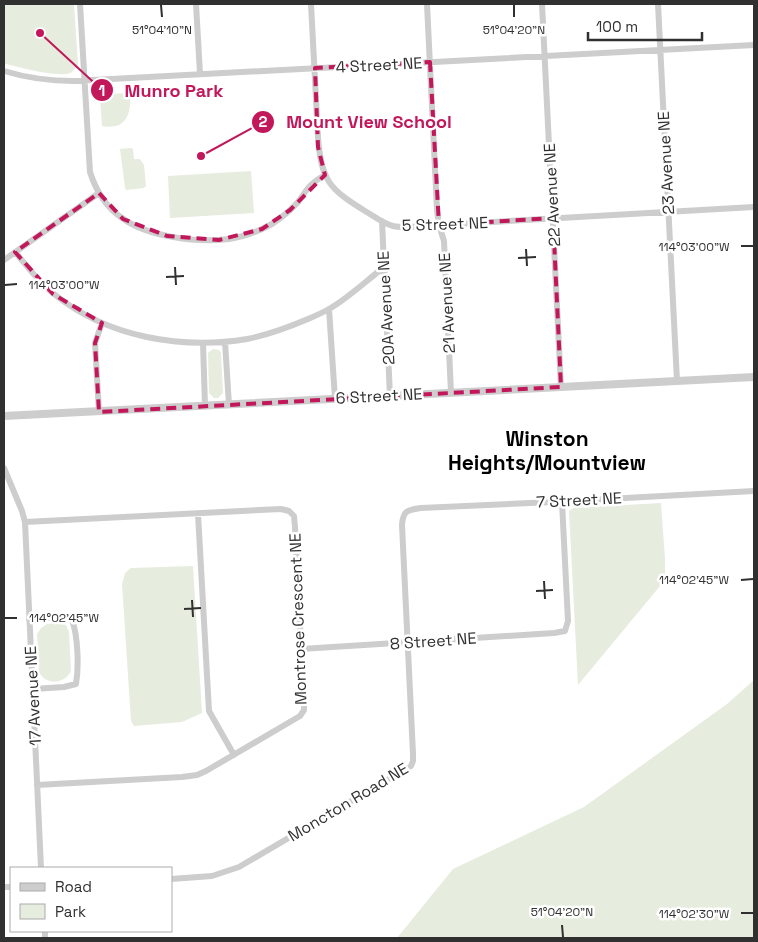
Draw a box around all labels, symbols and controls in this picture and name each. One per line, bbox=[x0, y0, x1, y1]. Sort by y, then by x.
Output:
scale bar bbox=[588, 10, 702, 42]
text: 100 m bbox=[596, 17, 638, 36]
text: 51°04'10"N bbox=[132, 22, 192, 38]
text: 51°04'20"N bbox=[483, 22, 545, 38]
street label: 4 Street NE bbox=[335, 52, 423, 78]
callout: Munro Park bbox=[90, 74, 233, 107]
text: Munro Park bbox=[125, 79, 223, 102]
text: 1 bbox=[99, 81, 105, 100]
callout: Mount View School bbox=[251, 105, 461, 138]
text: Mount View School bbox=[286, 110, 452, 133]
street label: 23 Avenue NE bbox=[653, 111, 679, 215]
text: 2 bbox=[259, 112, 268, 131]
street label: 22 Avenue NE bbox=[539, 143, 565, 247]
street label: 5 Street NE bbox=[401, 212, 489, 236]
text: 114°03'00"W bbox=[658, 239, 730, 255]
street label: 20A Avenue NE bbox=[373, 251, 399, 365]
street label: 21 Avenue NE bbox=[434, 252, 460, 354]
text: 114°03'00"W bbox=[28, 277, 100, 293]
street label: 6 Street NE bbox=[335, 383, 423, 409]
district label: Winston Heights/Mountview bbox=[448, 425, 646, 476]
street label: 7 Street NE bbox=[536, 487, 622, 513]
street label: Montrose Crescent NE bbox=[285, 533, 311, 705]
text: 114°02'45"W bbox=[659, 572, 729, 588]
text: 114°02'45"W bbox=[29, 610, 99, 626]
street label: 8 Street NE bbox=[389, 628, 477, 654]
street label: 17 Avenue NE bbox=[20, 646, 46, 746]
street label: Moncton Road NE bbox=[284, 758, 412, 846]
legend bbox=[10, 867, 172, 932]
text: Road bbox=[55, 877, 92, 896]
text: Park bbox=[55, 902, 86, 921]
text: 51°04'20"N bbox=[531, 904, 593, 920]
text: 114°02'30"W bbox=[659, 906, 730, 922]

